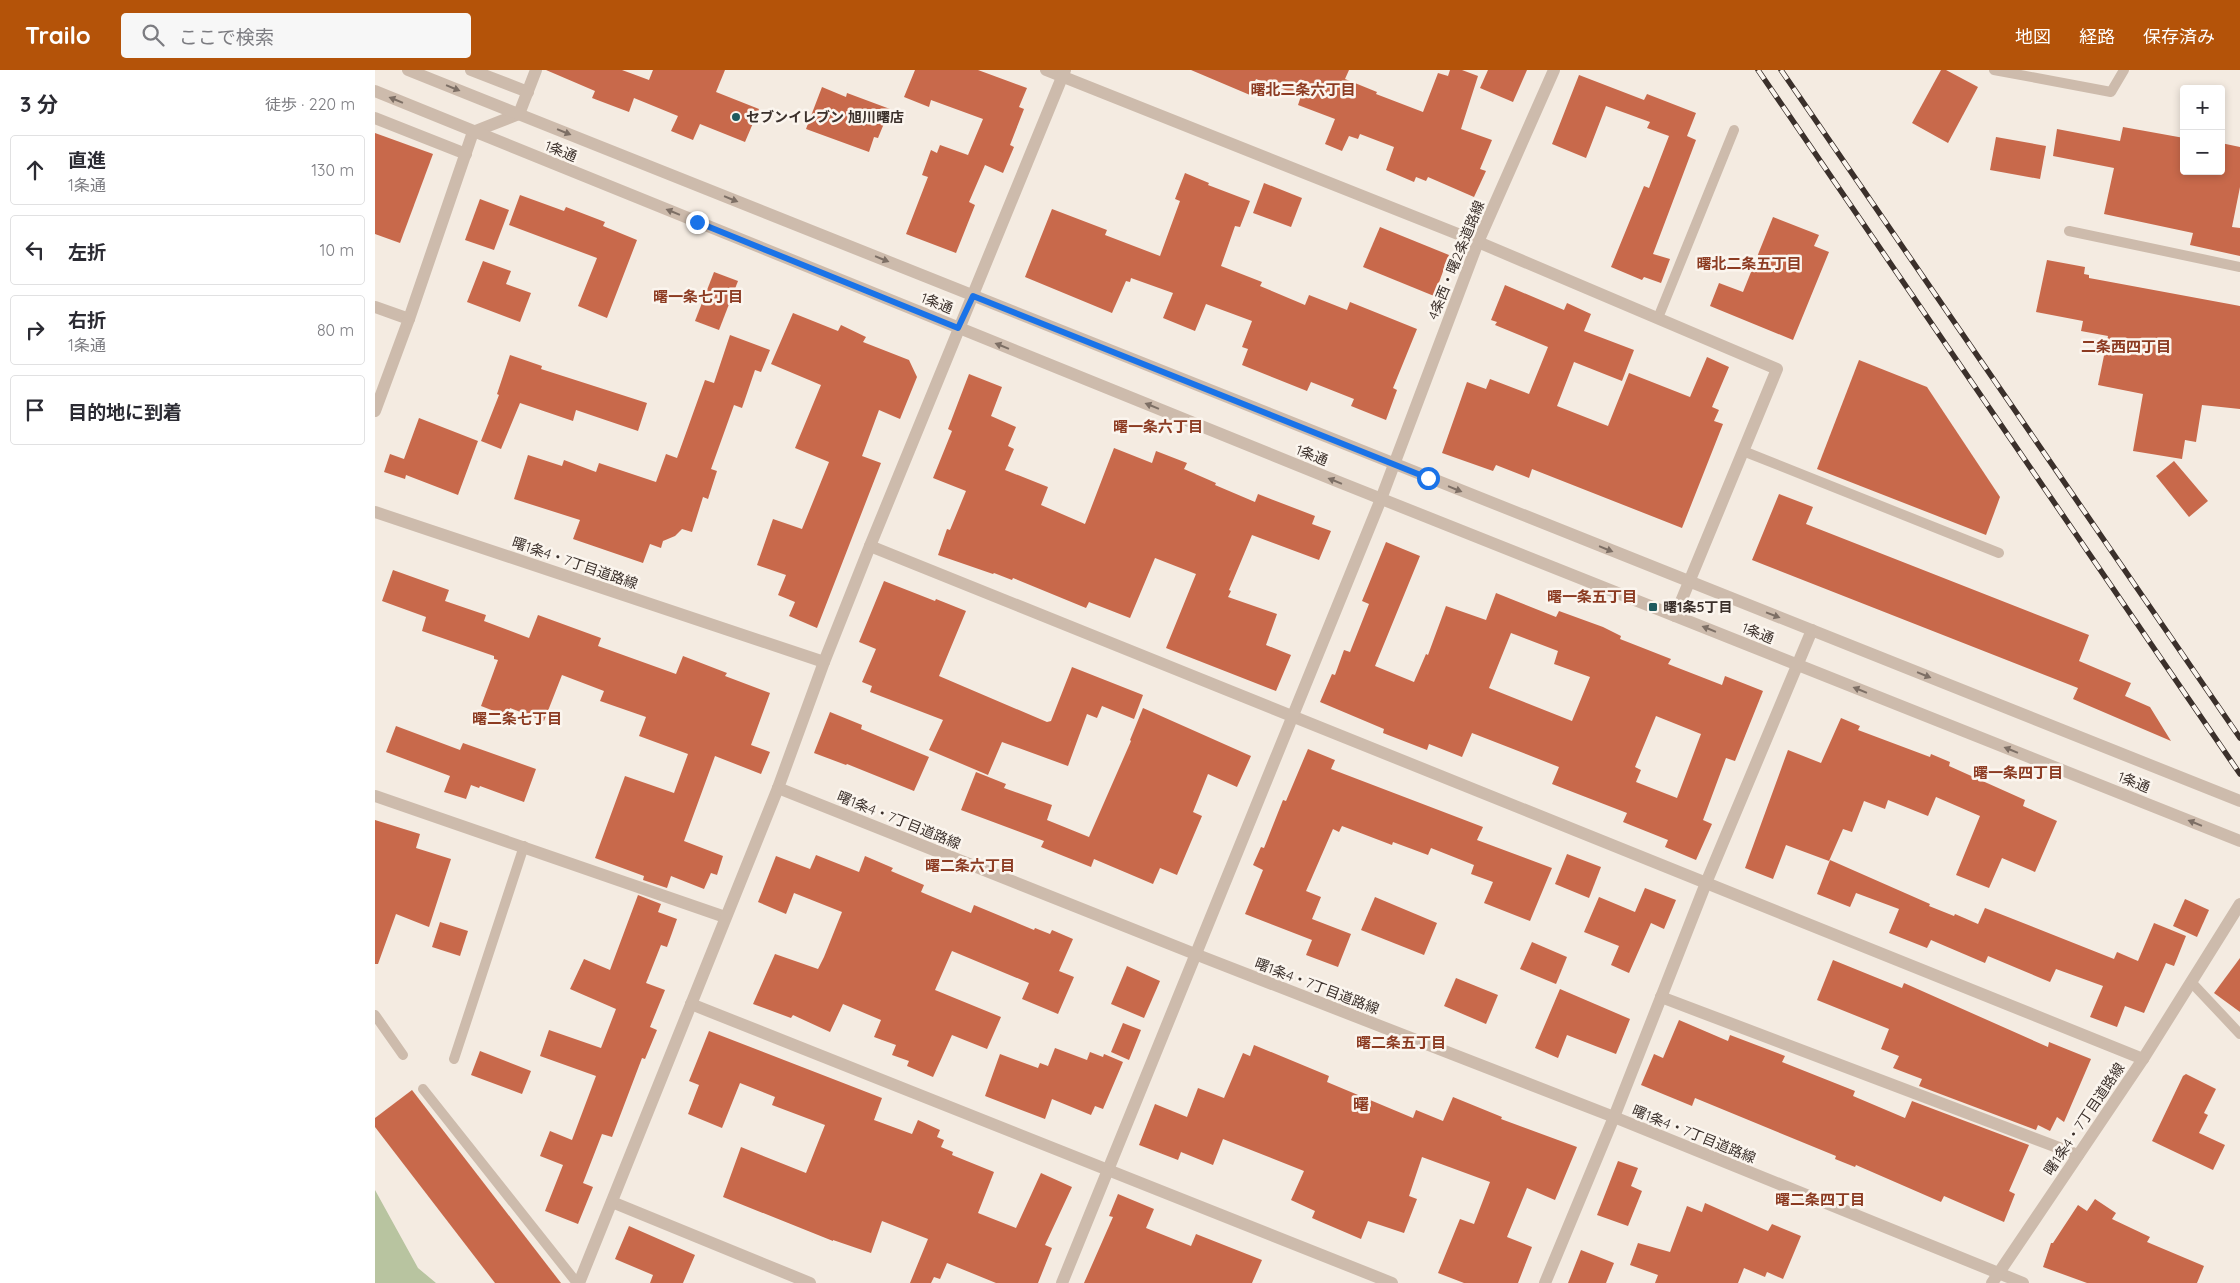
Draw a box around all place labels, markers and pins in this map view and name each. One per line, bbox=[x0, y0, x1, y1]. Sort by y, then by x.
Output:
place label: セブンイレブン 旭川曙店 bbox=[746, 108, 904, 126]
marker: セブンイレブン 旭川曙店 bbox=[730, 111, 742, 123]
place label: 曙1条5丁目 bbox=[1663, 598, 1733, 616]
marker: 曙1条5丁目 bbox=[1647, 601, 1659, 613]

